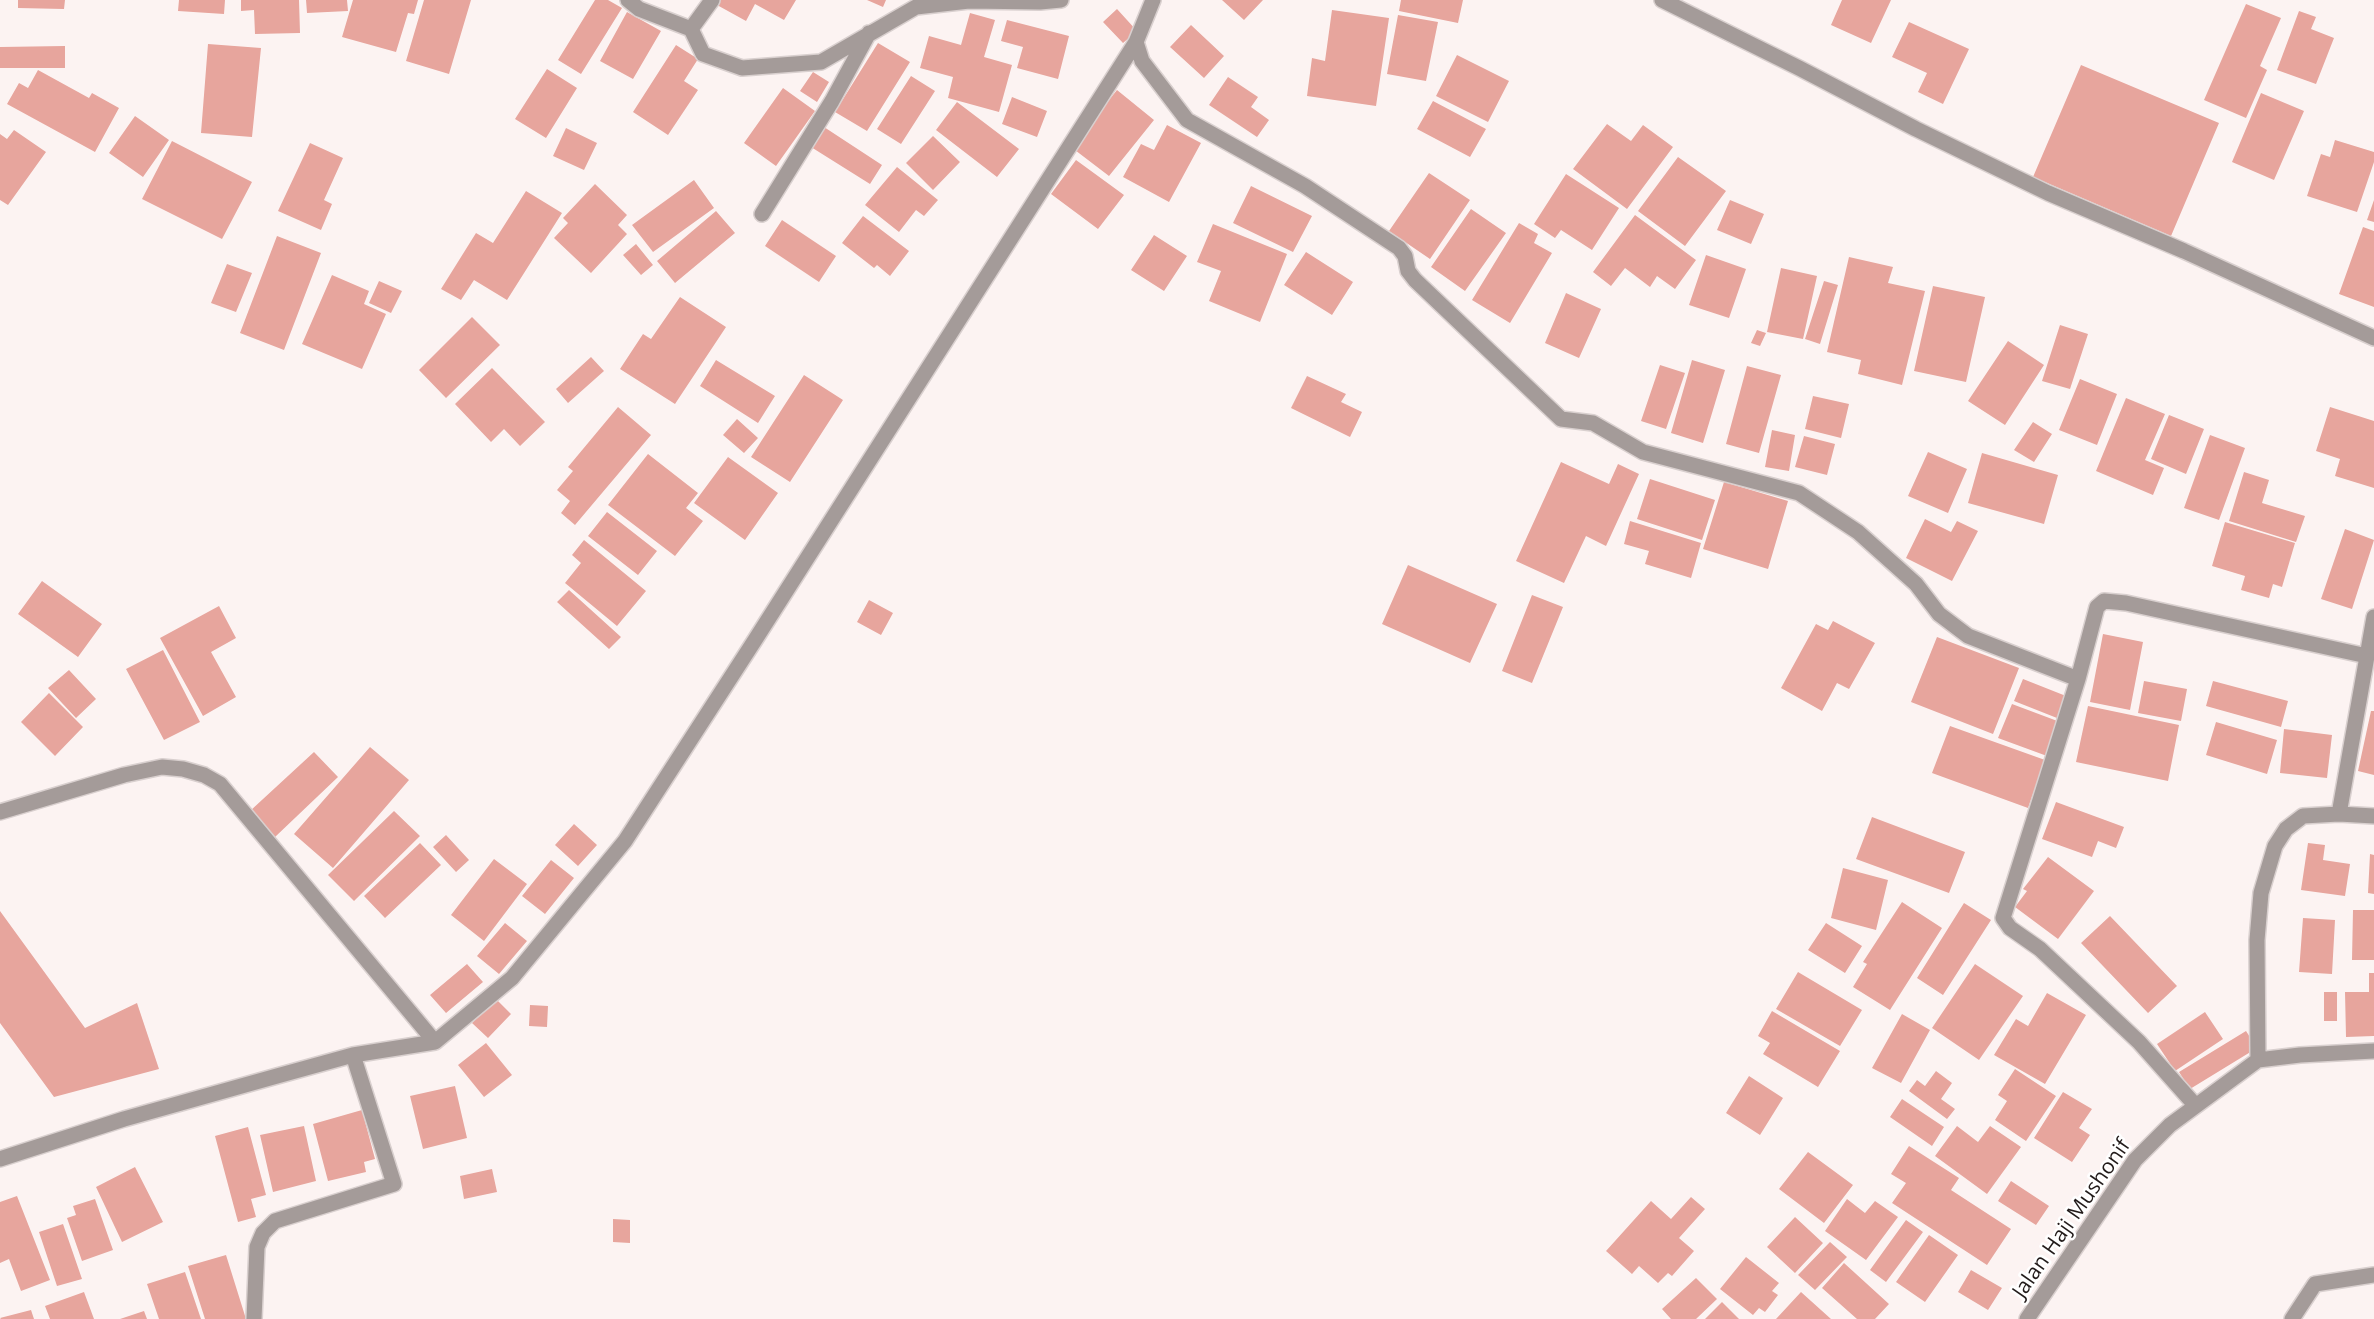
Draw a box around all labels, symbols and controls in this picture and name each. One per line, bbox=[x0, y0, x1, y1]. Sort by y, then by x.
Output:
street label: Jalan Haji Mushonif bbox=[2008, 1135, 2136, 1303]

